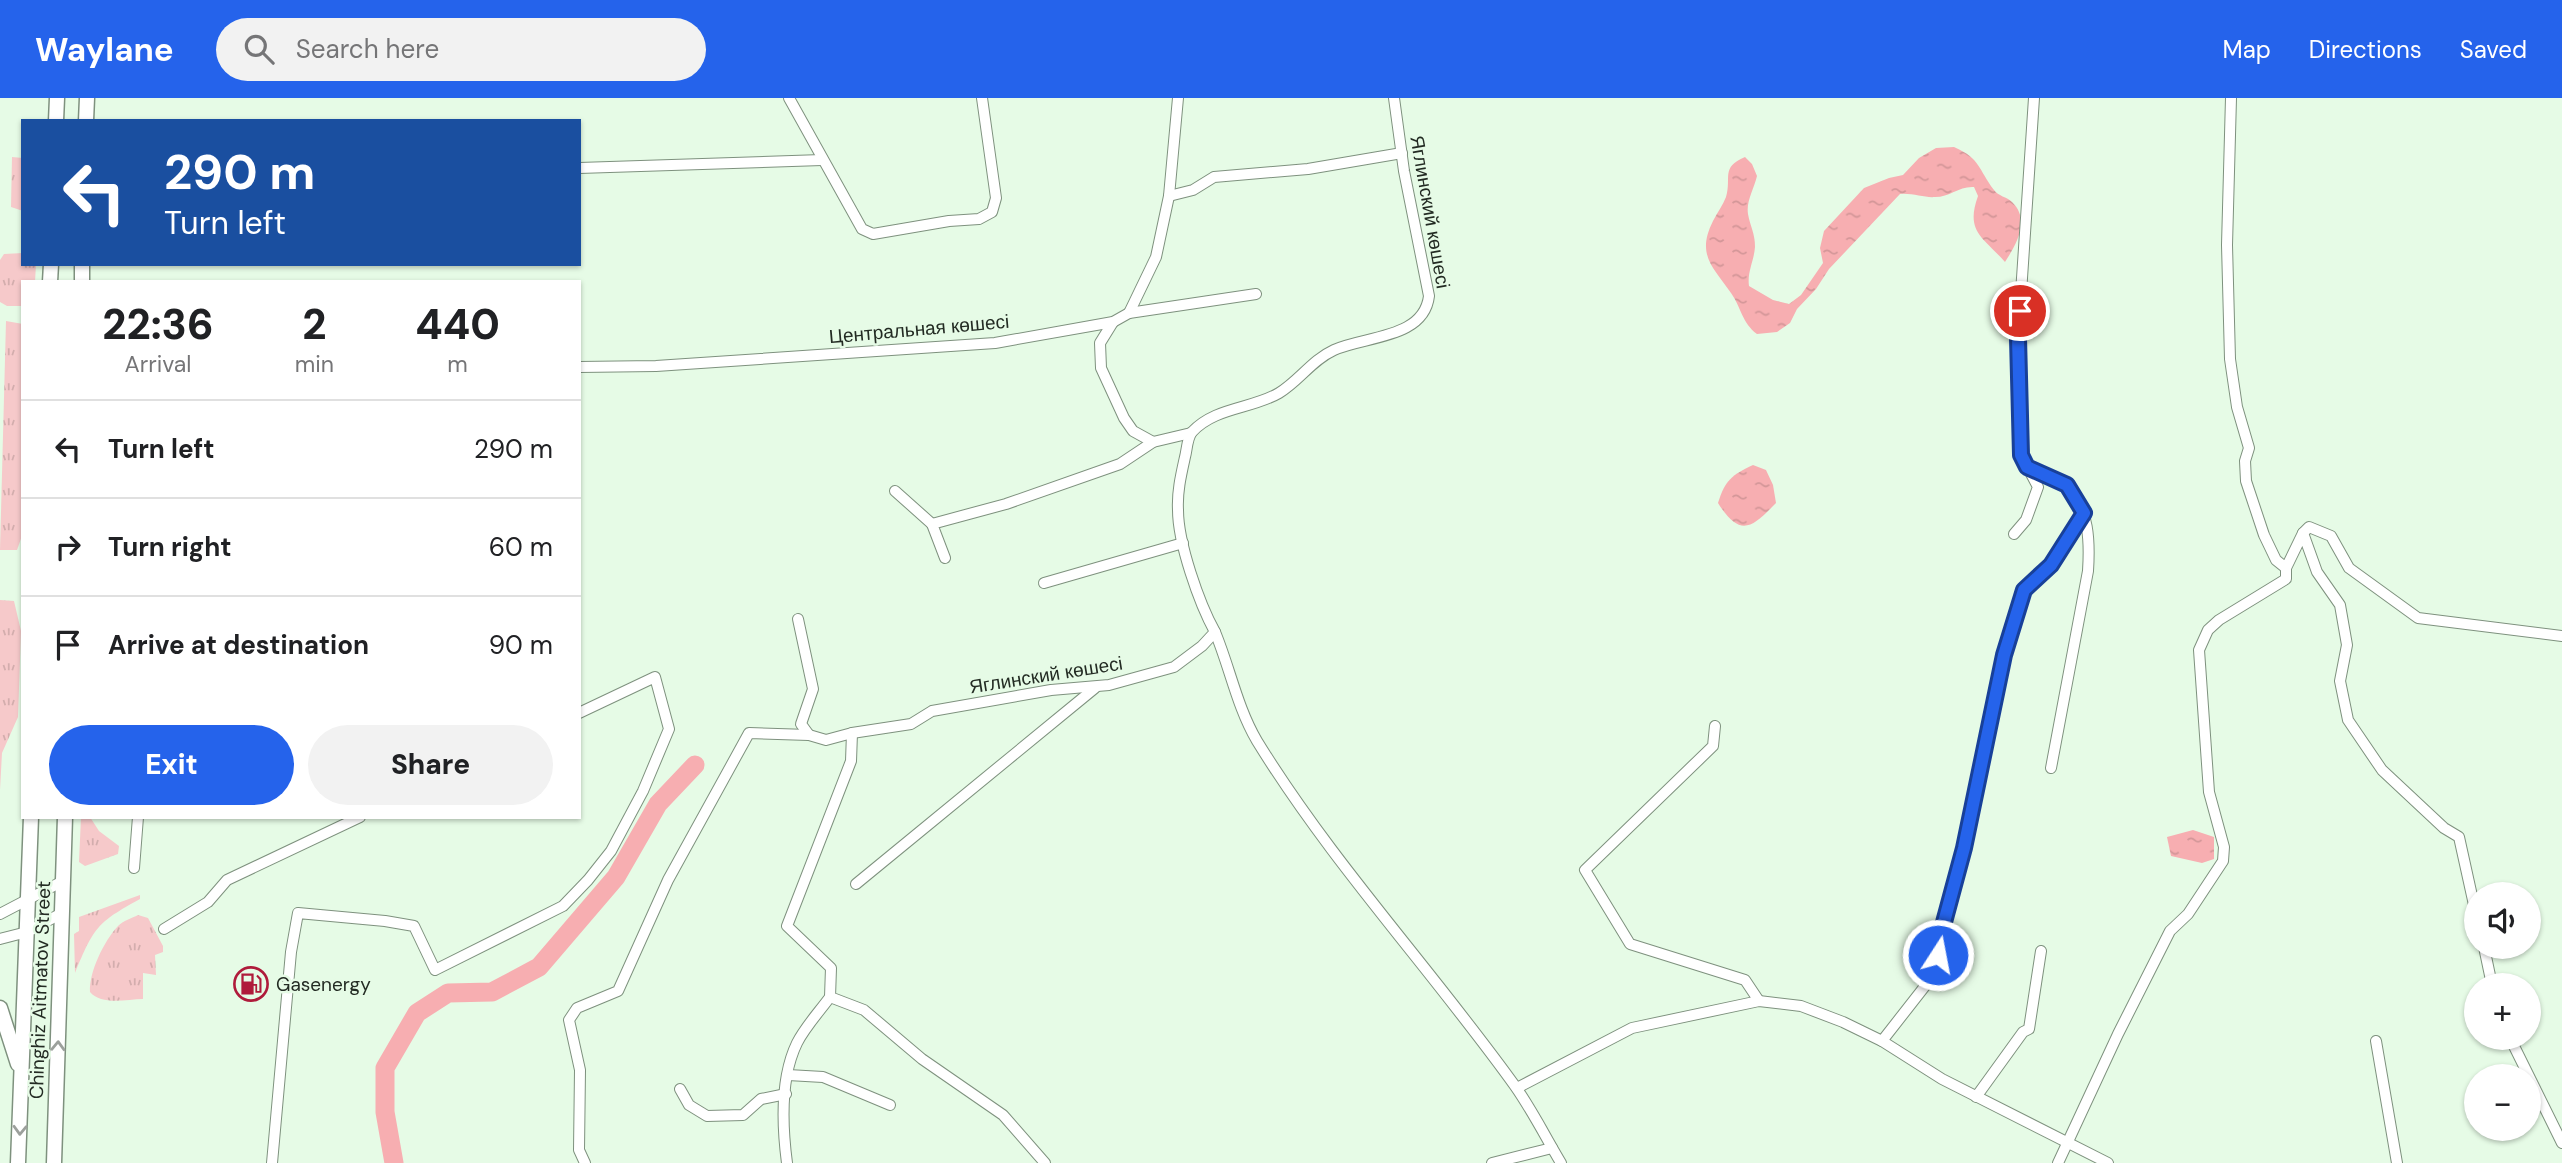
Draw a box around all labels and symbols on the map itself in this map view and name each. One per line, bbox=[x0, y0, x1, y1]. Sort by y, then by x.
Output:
street label: Яглинский көшесі bbox=[1404, 134, 1456, 290]
pin bbox=[1990, 281, 2050, 341]
street label: Центральная көшесі bbox=[828, 309, 1010, 349]
street label: Яглинский көшесі bbox=[968, 651, 1124, 699]
street label: Chinghiz Aitmatov Street bbox=[24, 880, 56, 1100]
position arrow bbox=[1901, 918, 1975, 992]
fuel station icon: Gasenergy bbox=[232, 965, 270, 1003]
place label: Gasenergy bbox=[276, 972, 371, 997]
one-way arrow bbox=[50, 1040, 65, 1051]
one-way arrow bbox=[12, 1125, 27, 1136]

